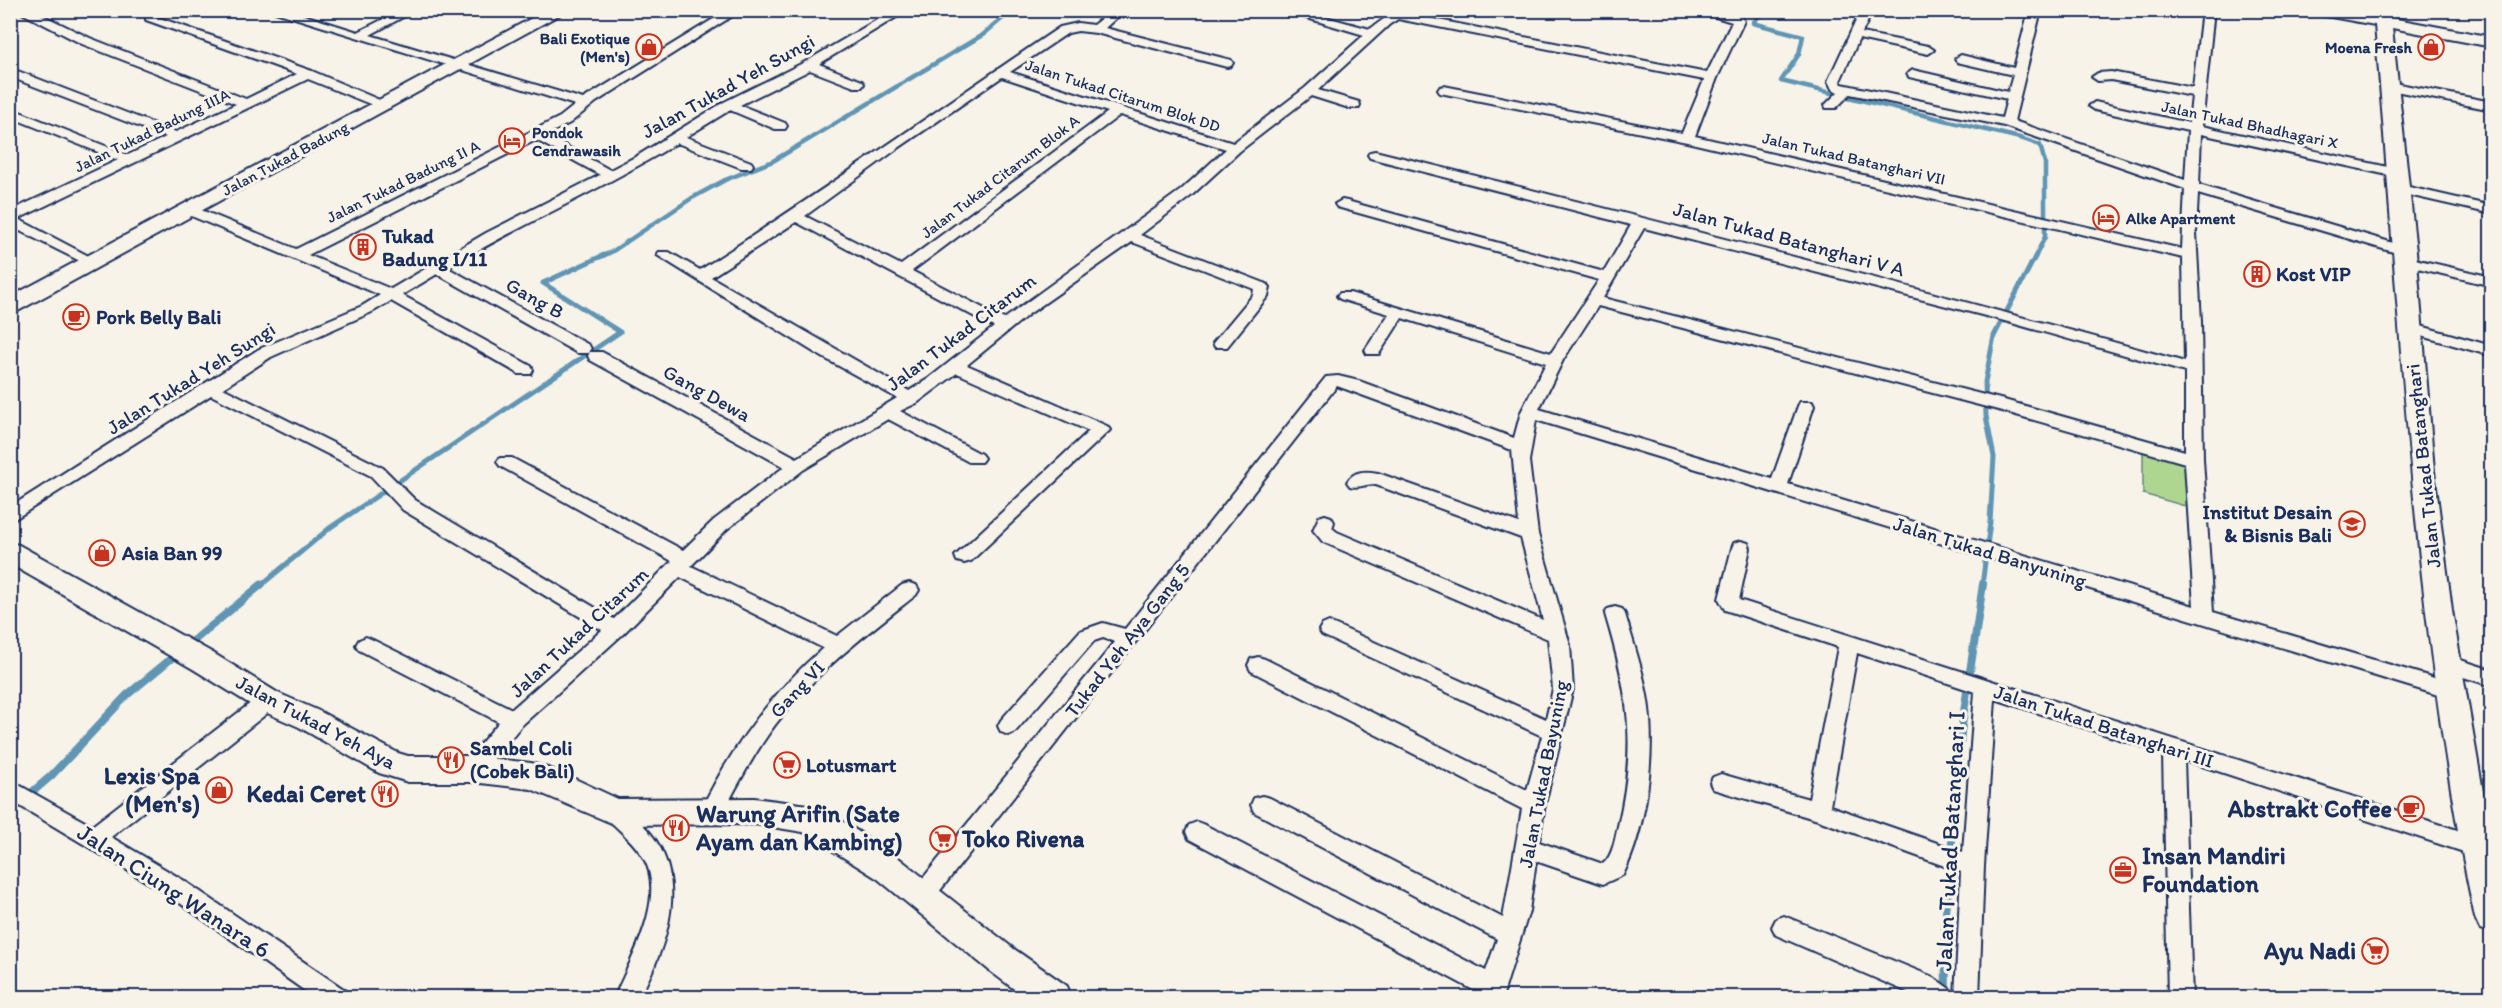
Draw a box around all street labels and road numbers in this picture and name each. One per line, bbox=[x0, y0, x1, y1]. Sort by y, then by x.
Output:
street label: Jalan Tukad Yeh Sungi bbox=[637, 29, 819, 143]
street label: Jalan Tukad Citarum Blok DD bbox=[1023, 55, 1223, 136]
street label: Jalan Tukad Badung IIIA bbox=[72, 85, 233, 176]
street label: Jalan Tukad Bhadhagari X bbox=[2160, 96, 2340, 153]
street label: Jalan Tukad Citarum Blok A bbox=[917, 111, 1083, 242]
street label: Jalan Tukad Badung bbox=[219, 117, 352, 200]
street label: Jalan Tukad Batanghari VII bbox=[1761, 128, 1947, 189]
street label: Jalan Tukad Badung II A bbox=[324, 136, 483, 227]
street label: Jalan Tukad Batanghari V A bbox=[1671, 197, 1908, 282]
street label: Jalan Tukad Citarum bbox=[882, 268, 1041, 396]
street label: Gang B bbox=[502, 272, 568, 324]
street label: Jalan Tukad Yeh Sungi bbox=[102, 316, 280, 440]
street label: Gang Dewa bbox=[659, 359, 755, 427]
street label: Jalan Tukad Batanghari bbox=[2400, 363, 2446, 569]
street label: Jalan Tukad Banyuning bbox=[1891, 511, 2090, 593]
street label: Tukad Yeh Aya Gang 5 bbox=[1059, 558, 1195, 722]
street label: Jalan Tukad Citarum bbox=[505, 561, 653, 702]
street label: Gang VI bbox=[765, 655, 829, 723]
street label: Jalan Tukad Yeh Aya bbox=[232, 670, 400, 775]
street label: Jalan Tukad Bayuning bbox=[1513, 677, 1573, 870]
street label: Jalan Tukad Batanghari III bbox=[1991, 679, 2217, 773]
street label: Jalan Tukad Batanghari I bbox=[1928, 710, 1971, 972]
street label: Jalan Ciung Wanara 6 bbox=[72, 817, 276, 964]

